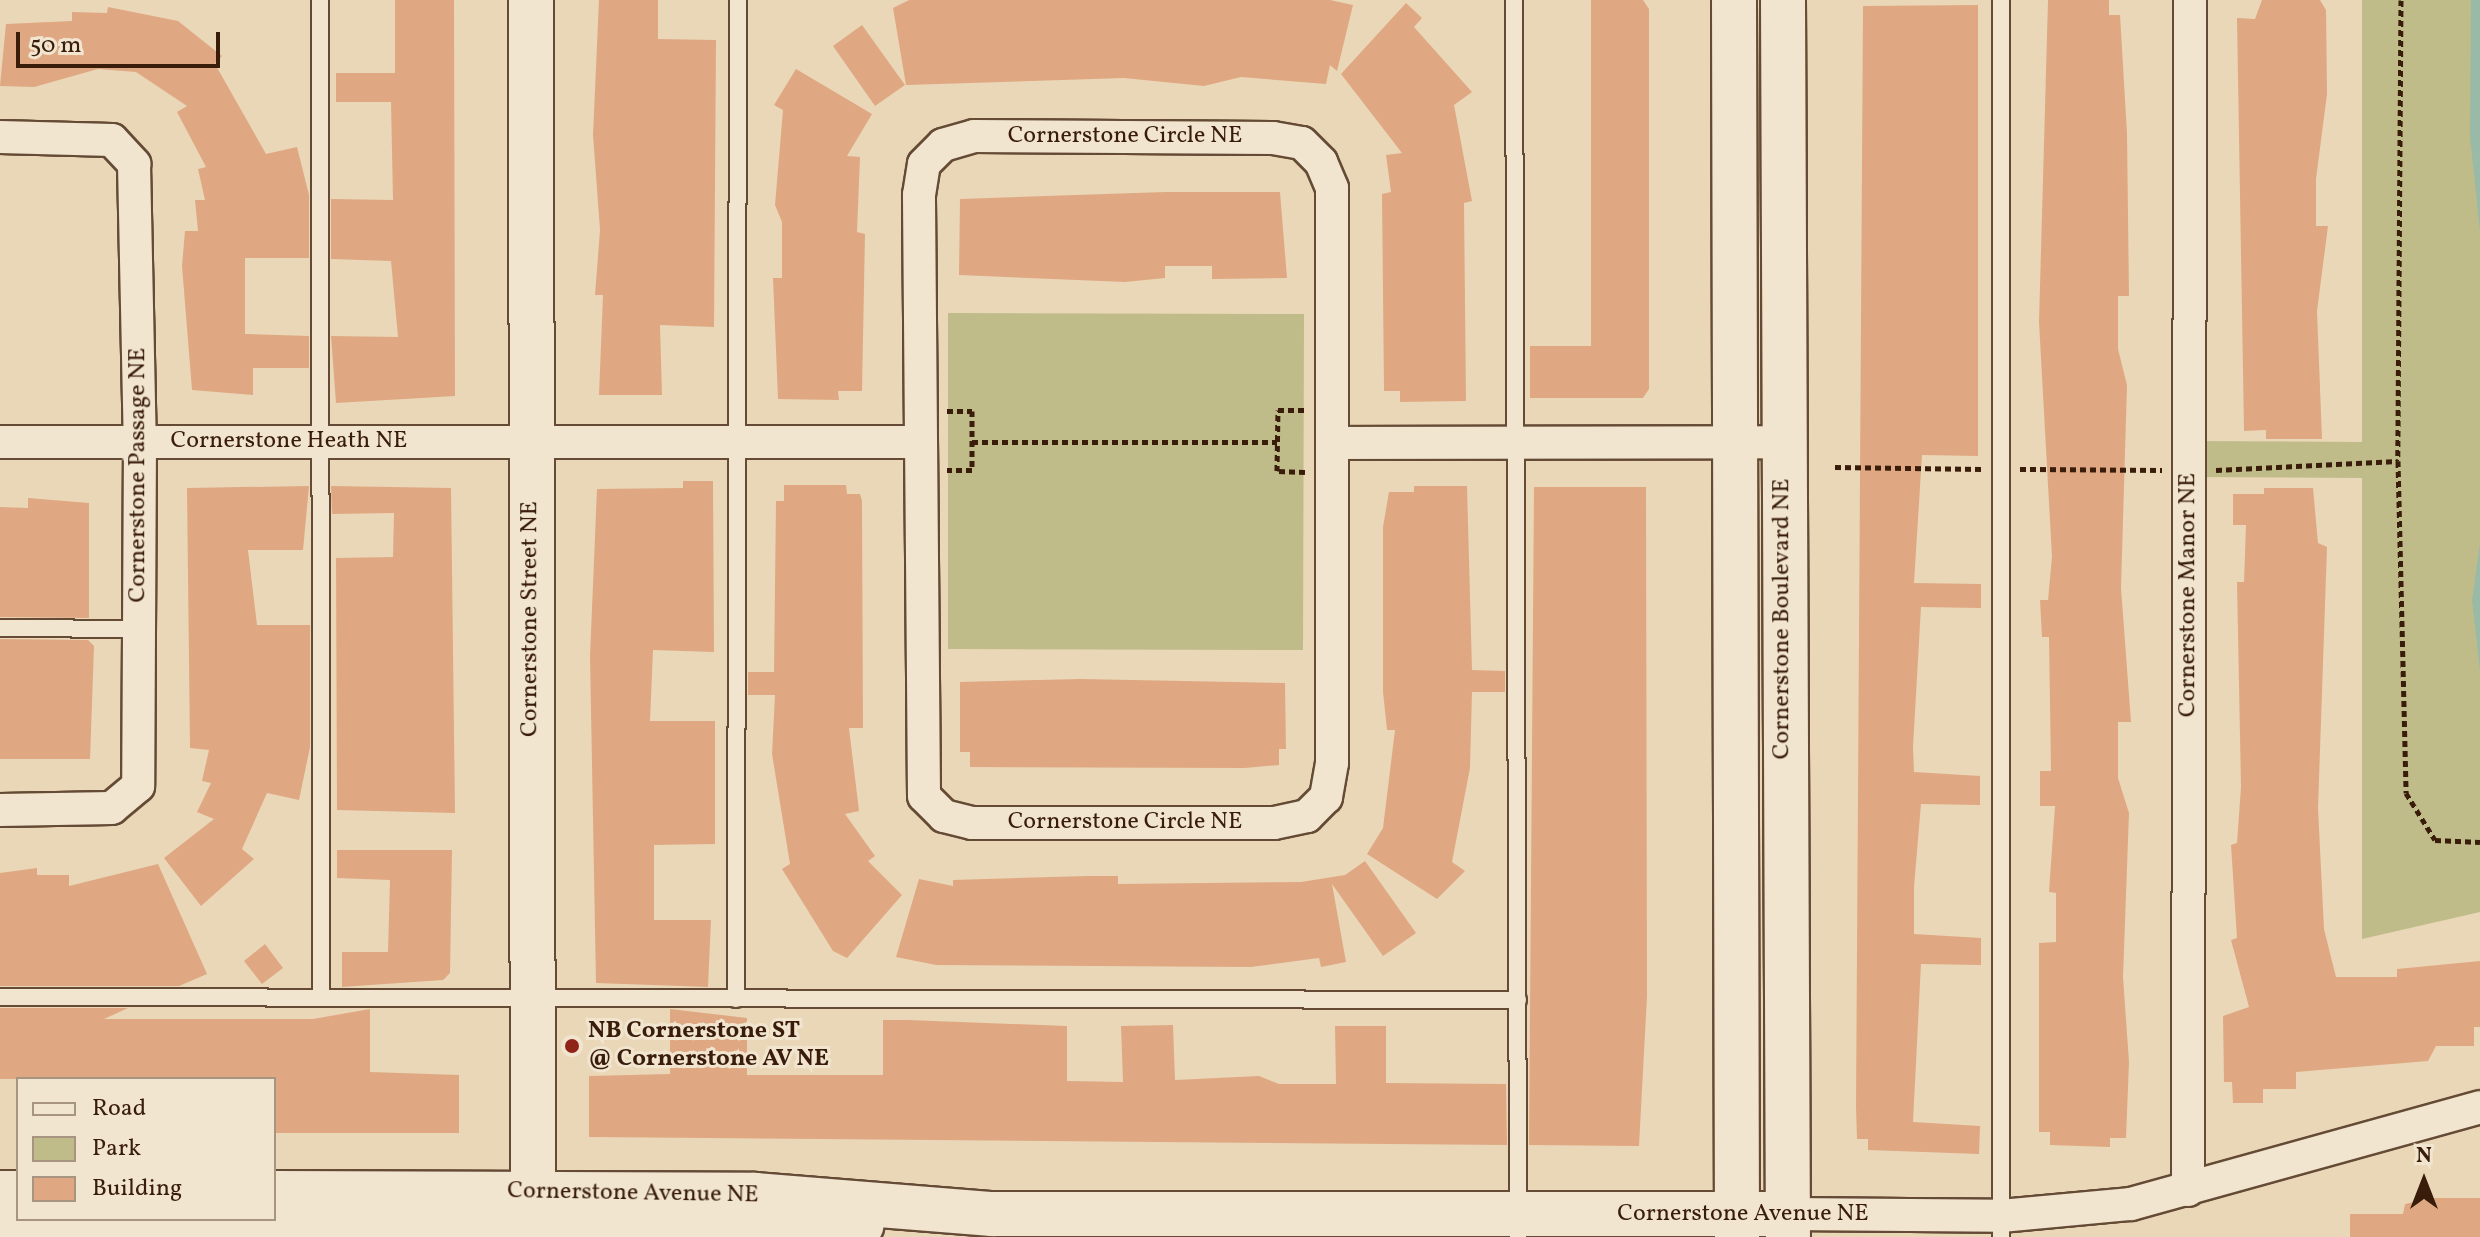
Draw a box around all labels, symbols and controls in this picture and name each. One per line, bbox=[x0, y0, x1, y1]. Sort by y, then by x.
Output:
scale bar bbox=[20, 16, 224, 66]
text: 50 m bbox=[30, 29, 82, 63]
street label: Cornerstone Circle NE bbox=[1008, 123, 1242, 151]
street label: Cornerstone Passage NE bbox=[125, 347, 153, 603]
street label: Cornerstone Heath NE bbox=[171, 428, 407, 456]
street label: Cornerstone Manor NE bbox=[2175, 473, 2203, 717]
street label: Cornerstone Boulevard NE bbox=[1769, 479, 1797, 759]
street label: Cornerstone Street NE bbox=[517, 501, 545, 737]
street label: Cornerstone Circle NE bbox=[1008, 809, 1242, 837]
place label: NB Cornerstone ST @ Cornerstone AV NE bbox=[588, 1018, 830, 1074]
marker: NB Cornerstone ST @ Cornerstone AV NE bbox=[563, 1037, 581, 1055]
legend bbox=[16, 1077, 276, 1221]
text: Road bbox=[92, 1092, 146, 1126]
text: Park bbox=[92, 1132, 141, 1166]
north arrow bbox=[2384, 1141, 2464, 1221]
text: N bbox=[2416, 1141, 2432, 1172]
text: Building bbox=[92, 1172, 182, 1206]
street label: Cornerstone Avenue NE bbox=[507, 1177, 759, 1211]
street label: Cornerstone Avenue NE bbox=[1617, 1201, 1869, 1229]

